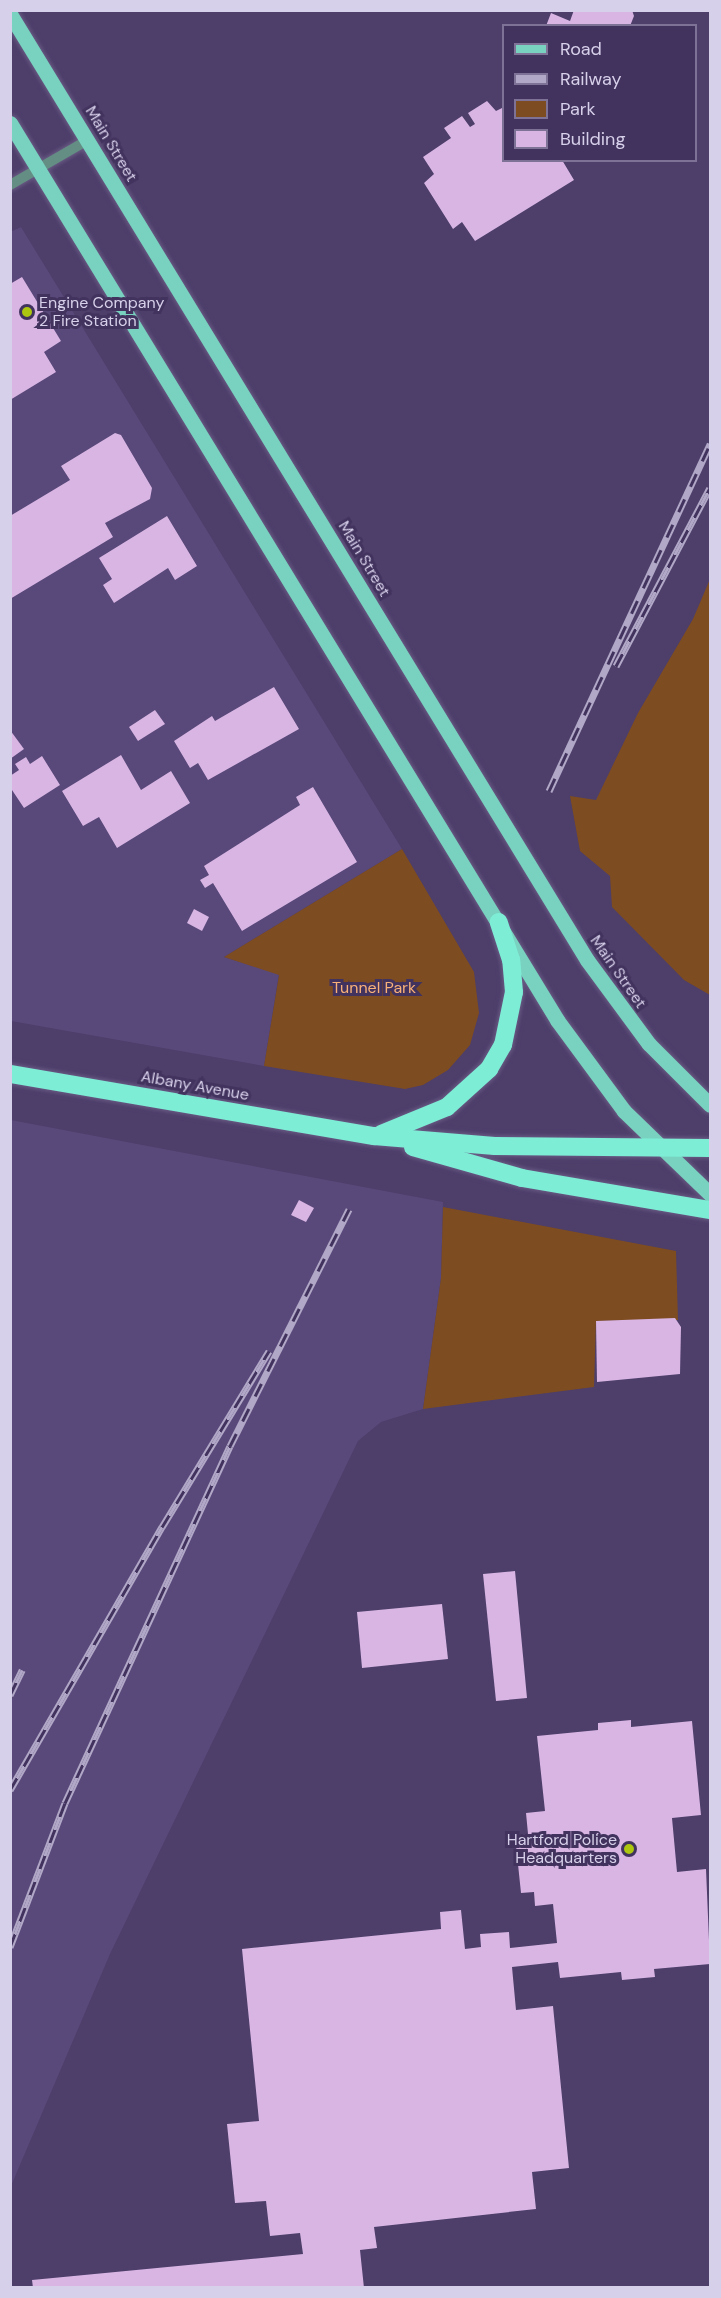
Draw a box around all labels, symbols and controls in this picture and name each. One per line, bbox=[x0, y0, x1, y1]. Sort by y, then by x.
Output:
legend bbox=[502, 24, 697, 162]
text: Road bbox=[560, 37, 602, 61]
text: Railway bbox=[560, 67, 622, 91]
text: Park bbox=[560, 97, 596, 121]
street label: Main Street bbox=[81, 103, 141, 185]
text: Building bbox=[560, 127, 625, 151]
place label: Engine Company 2 Fire Station bbox=[39, 293, 164, 331]
marker: Engine Company 2 Fire Station bbox=[20, 305, 34, 319]
street label: Main Street bbox=[334, 518, 394, 600]
street label: Main Street bbox=[586, 932, 650, 1012]
park label: Tunnel Park bbox=[332, 978, 416, 998]
street label: Albany Avenue bbox=[139, 1067, 251, 1105]
place label: Hartford Police Headquarters bbox=[507, 1830, 617, 1868]
marker: Hartford Police Headquarters bbox=[622, 1842, 636, 1856]

